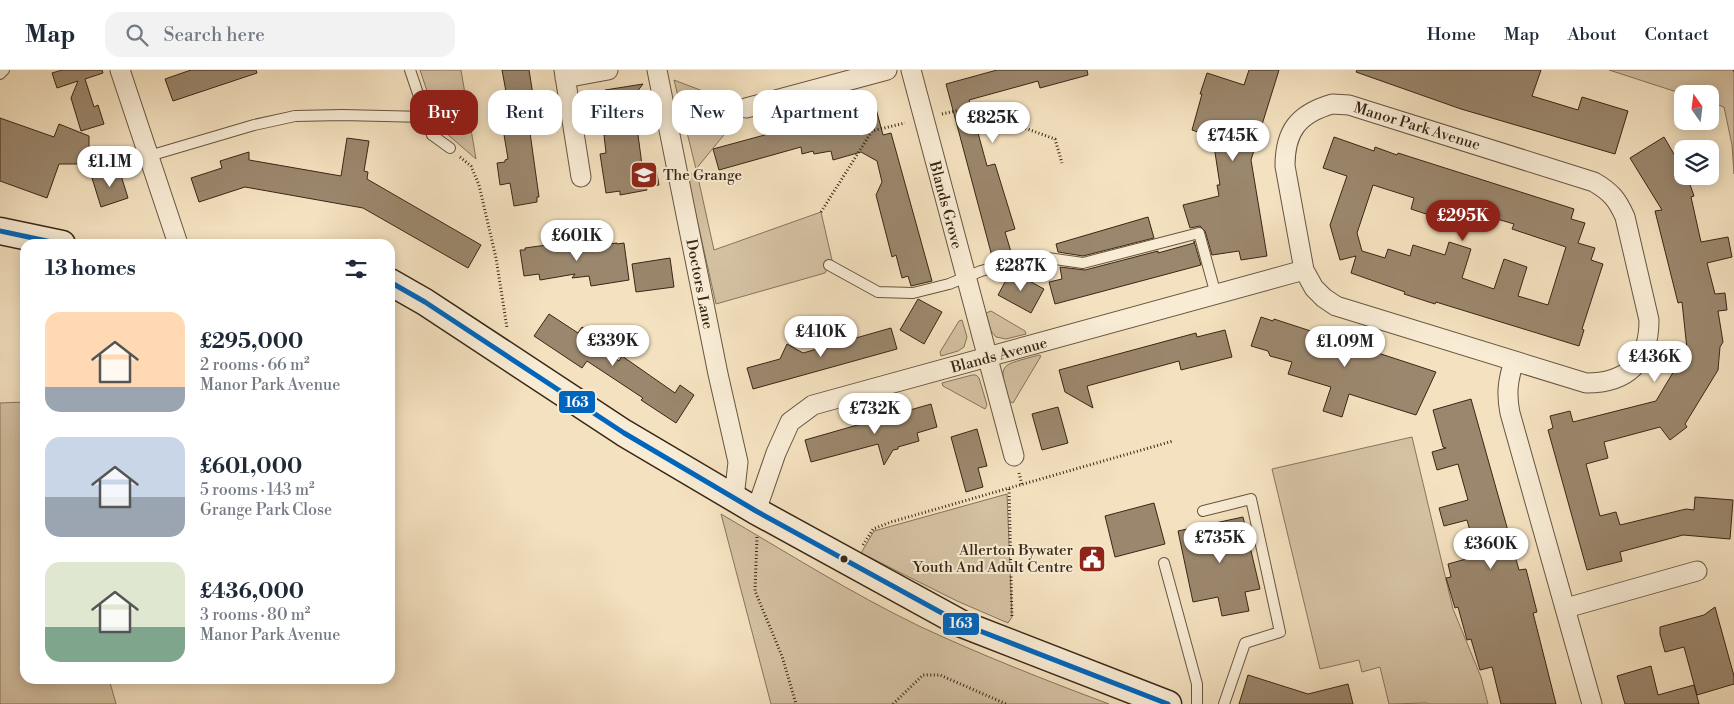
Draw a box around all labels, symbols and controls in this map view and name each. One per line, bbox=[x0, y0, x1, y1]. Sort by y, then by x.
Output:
search box bbox=[105, 12, 455, 57]
text: Map bbox=[25, 20, 75, 50]
icon: search bbox=[123, 21, 151, 49]
text: Search here bbox=[163, 23, 265, 47]
text: Home bbox=[1427, 23, 1476, 46]
text: Map bbox=[1504, 23, 1540, 46]
text: About bbox=[1568, 23, 1617, 46]
text: Contact bbox=[1645, 23, 1709, 46]
north arrow bbox=[1674, 85, 1719, 130]
map controls bbox=[1674, 85, 1719, 185]
chip: Buy bbox=[410, 90, 478, 135]
chip: Rent bbox=[488, 90, 562, 135]
chip: Filters bbox=[572, 90, 662, 135]
chip: New bbox=[672, 90, 743, 135]
chip: Apartment bbox=[753, 90, 877, 135]
street label: Manor Park Avenue bbox=[1351, 98, 1483, 155]
pin: £825K bbox=[958, 102, 1028, 144]
text: £825K bbox=[967, 108, 1019, 128]
pin: £745K bbox=[1198, 119, 1268, 162]
text: £745K bbox=[1208, 126, 1258, 146]
button: layers bbox=[1674, 140, 1719, 185]
pin: £1.1M bbox=[75, 146, 145, 188]
text: £1.1M bbox=[88, 152, 132, 172]
street label: Blands Grove bbox=[924, 158, 966, 251]
school or university icon: The Grange bbox=[629, 160, 659, 190]
place label: The Grange bbox=[663, 166, 742, 185]
pin: £295K bbox=[1428, 200, 1498, 242]
text: £295K bbox=[1437, 206, 1489, 226]
pin: £601K bbox=[542, 220, 612, 262]
text: £601K bbox=[552, 226, 602, 246]
street label: Doctors Lane bbox=[681, 237, 718, 331]
pin: £287K bbox=[986, 250, 1056, 292]
icon: filters bbox=[342, 255, 370, 283]
text: 13 homes bbox=[45, 256, 136, 282]
text: £287K bbox=[995, 256, 1047, 276]
pin: £410K bbox=[786, 316, 856, 358]
text: £410K bbox=[795, 322, 847, 342]
pin: £339K bbox=[578, 324, 648, 367]
pin: £1.09M bbox=[1304, 326, 1386, 368]
text: £295,000 bbox=[200, 329, 303, 355]
text: £339K bbox=[587, 331, 639, 351]
icon: home bbox=[85, 332, 145, 392]
text: £1.09M bbox=[1316, 332, 1374, 352]
street label: Blands Avenue bbox=[948, 333, 1049, 378]
pin: £436K bbox=[1620, 340, 1690, 383]
text: £436K bbox=[1629, 347, 1681, 367]
text: 2 rooms · 66 m² bbox=[200, 355, 310, 375]
text: Manor Park Avenue bbox=[200, 375, 340, 395]
line badge: 163 bbox=[558, 390, 596, 414]
pin: £732K bbox=[840, 392, 910, 435]
text: 163 bbox=[565, 394, 589, 412]
text: £732K bbox=[850, 399, 900, 419]
text: £601,000 bbox=[200, 454, 302, 480]
icon: home bbox=[85, 457, 145, 517]
text: 5 rooms · 143 m² bbox=[200, 480, 315, 500]
text: Grange Park Close bbox=[200, 500, 332, 520]
pin: £735K bbox=[1185, 522, 1255, 564]
text: £735K bbox=[1195, 528, 1245, 548]
pin: £360K bbox=[1456, 528, 1526, 570]
text: £360K bbox=[1464, 534, 1518, 554]
place label: Allerton Bywater Youth And Adult Centre bbox=[912, 541, 1074, 577]
public building icon: Allerton Bywater Youth And Adult Centre bbox=[1077, 544, 1107, 574]
unlabelled marker bbox=[839, 554, 849, 564]
text: £436,000 bbox=[200, 579, 304, 605]
icon: home bbox=[85, 582, 145, 642]
text: 3 rooms · 80 m² bbox=[200, 605, 310, 625]
line badge: 163 bbox=[942, 612, 980, 636]
text: 163 bbox=[949, 615, 973, 633]
text: Manor Park Avenue bbox=[200, 625, 340, 645]

